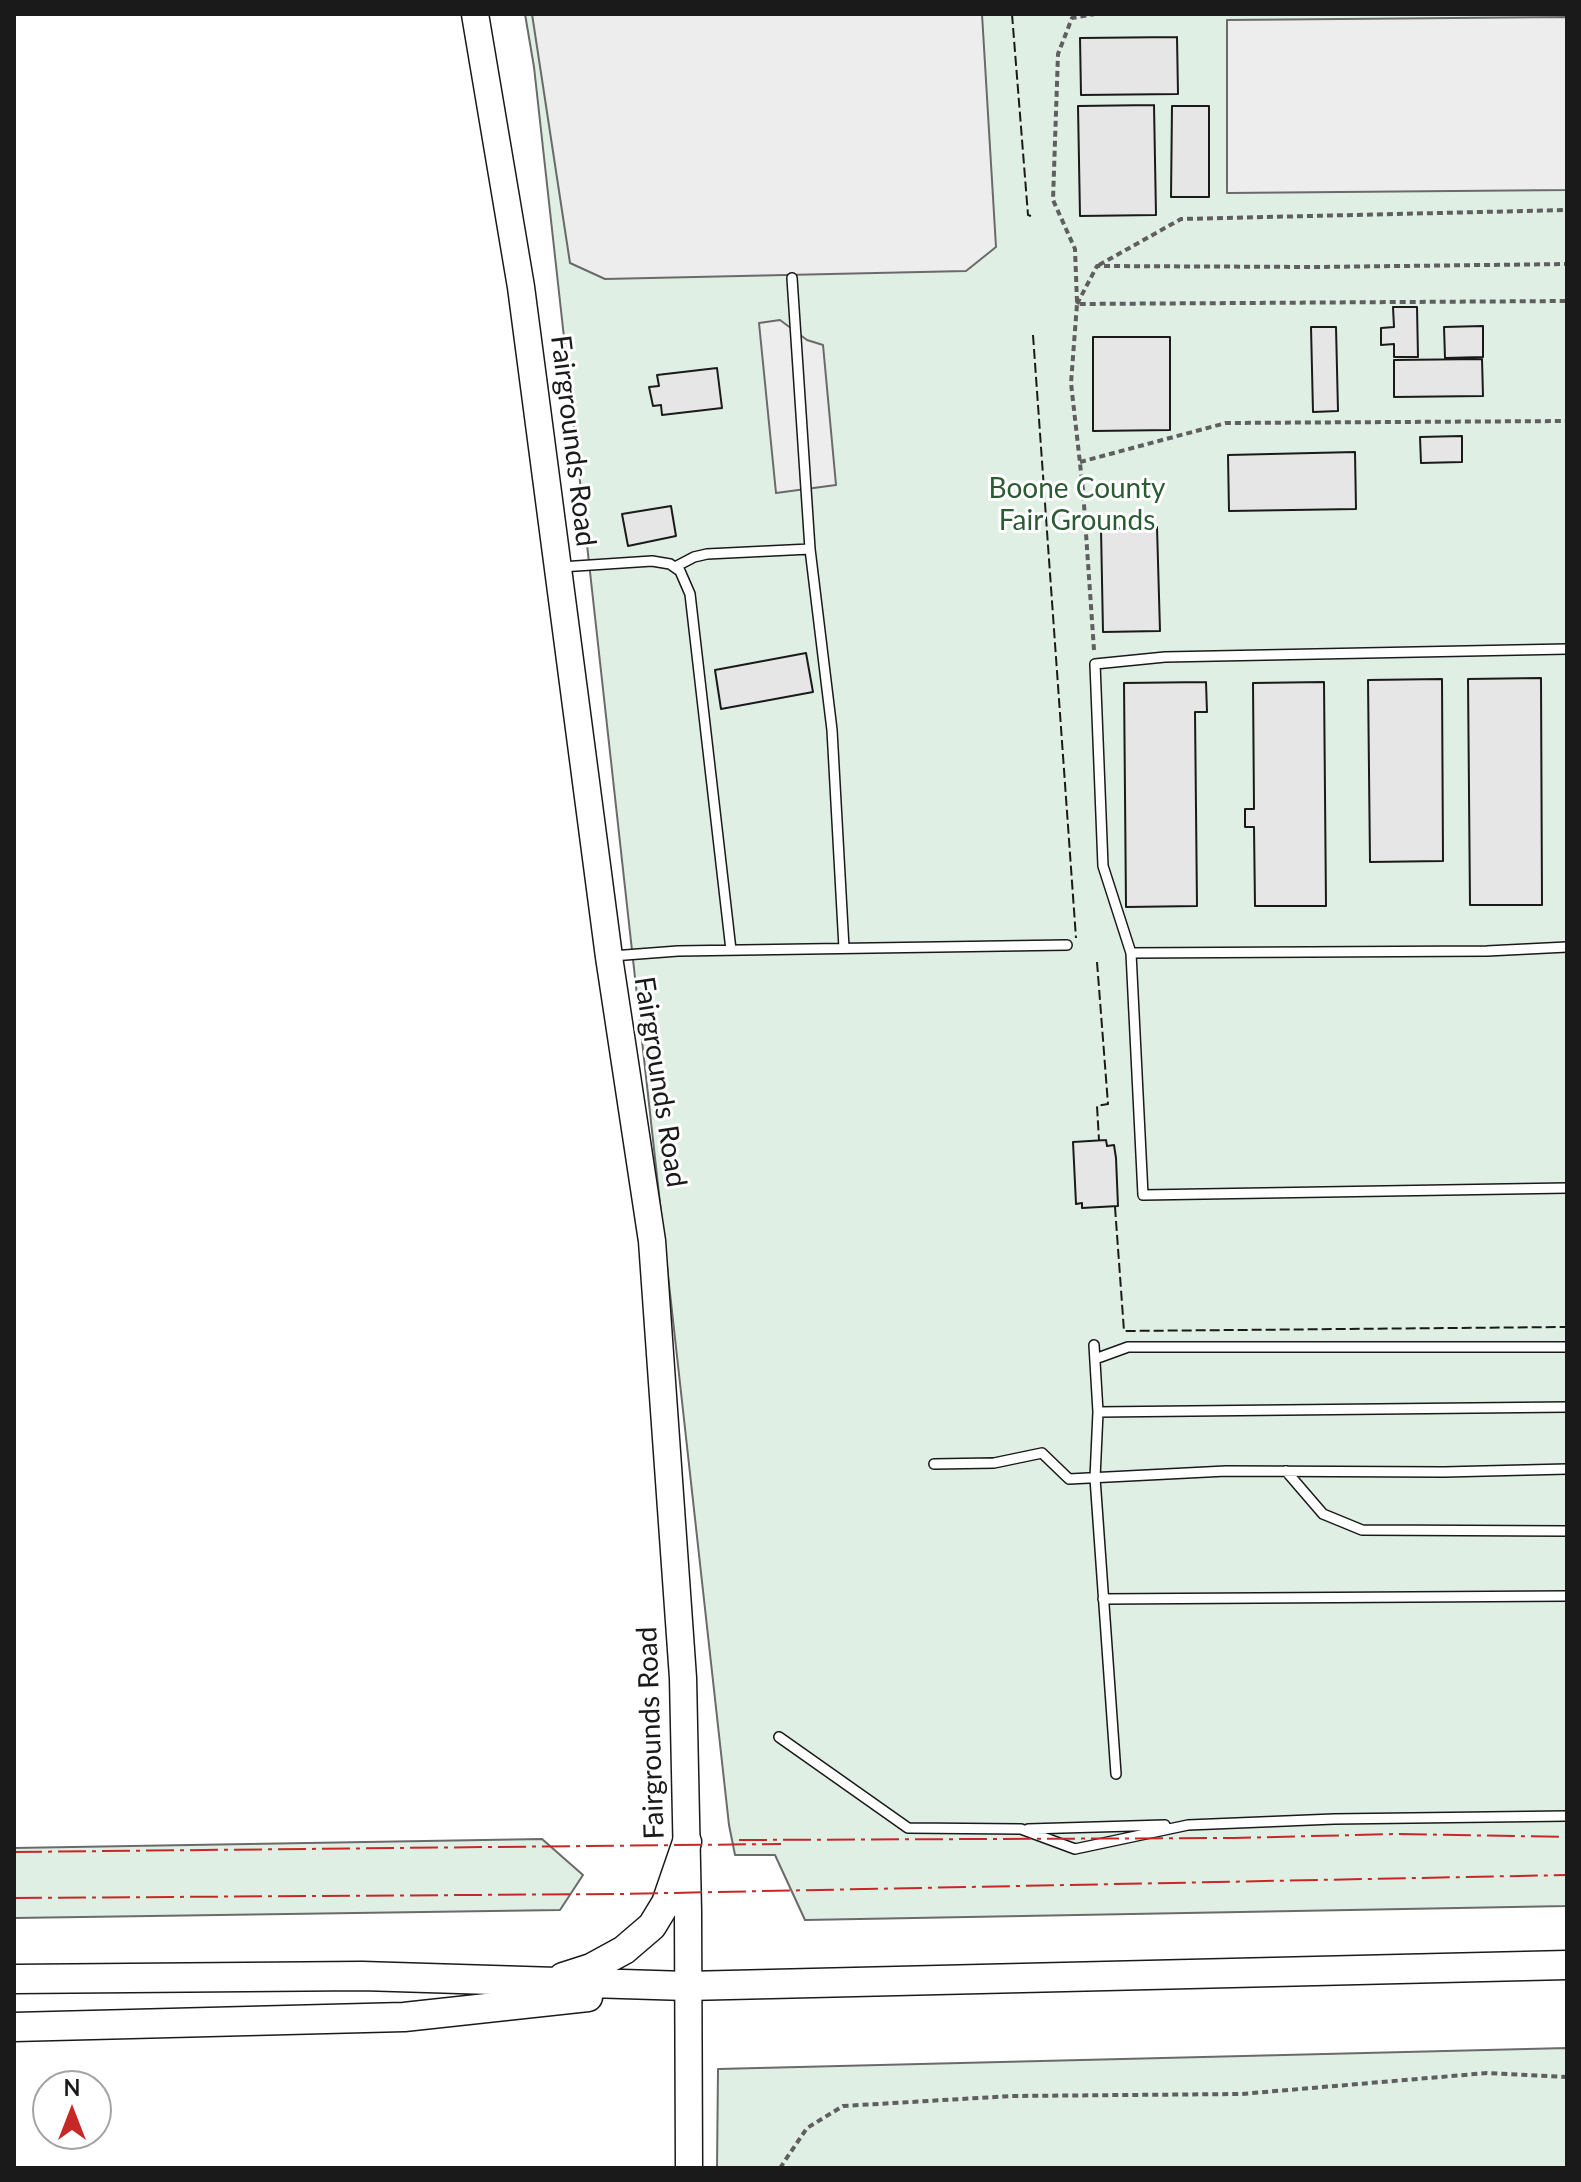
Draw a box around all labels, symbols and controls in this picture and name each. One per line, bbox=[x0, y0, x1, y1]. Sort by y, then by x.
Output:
street label: Fairgrounds Road bbox=[543, 333, 603, 549]
park label: Boone County Fair Grounds bbox=[988, 472, 1166, 538]
street label: Fairgrounds Road bbox=[627, 974, 693, 1190]
street label: Fairgrounds Road bbox=[630, 1626, 672, 1840]
north arrow bbox=[32, 2070, 112, 2150]
text: N bbox=[64, 2074, 80, 2101]

